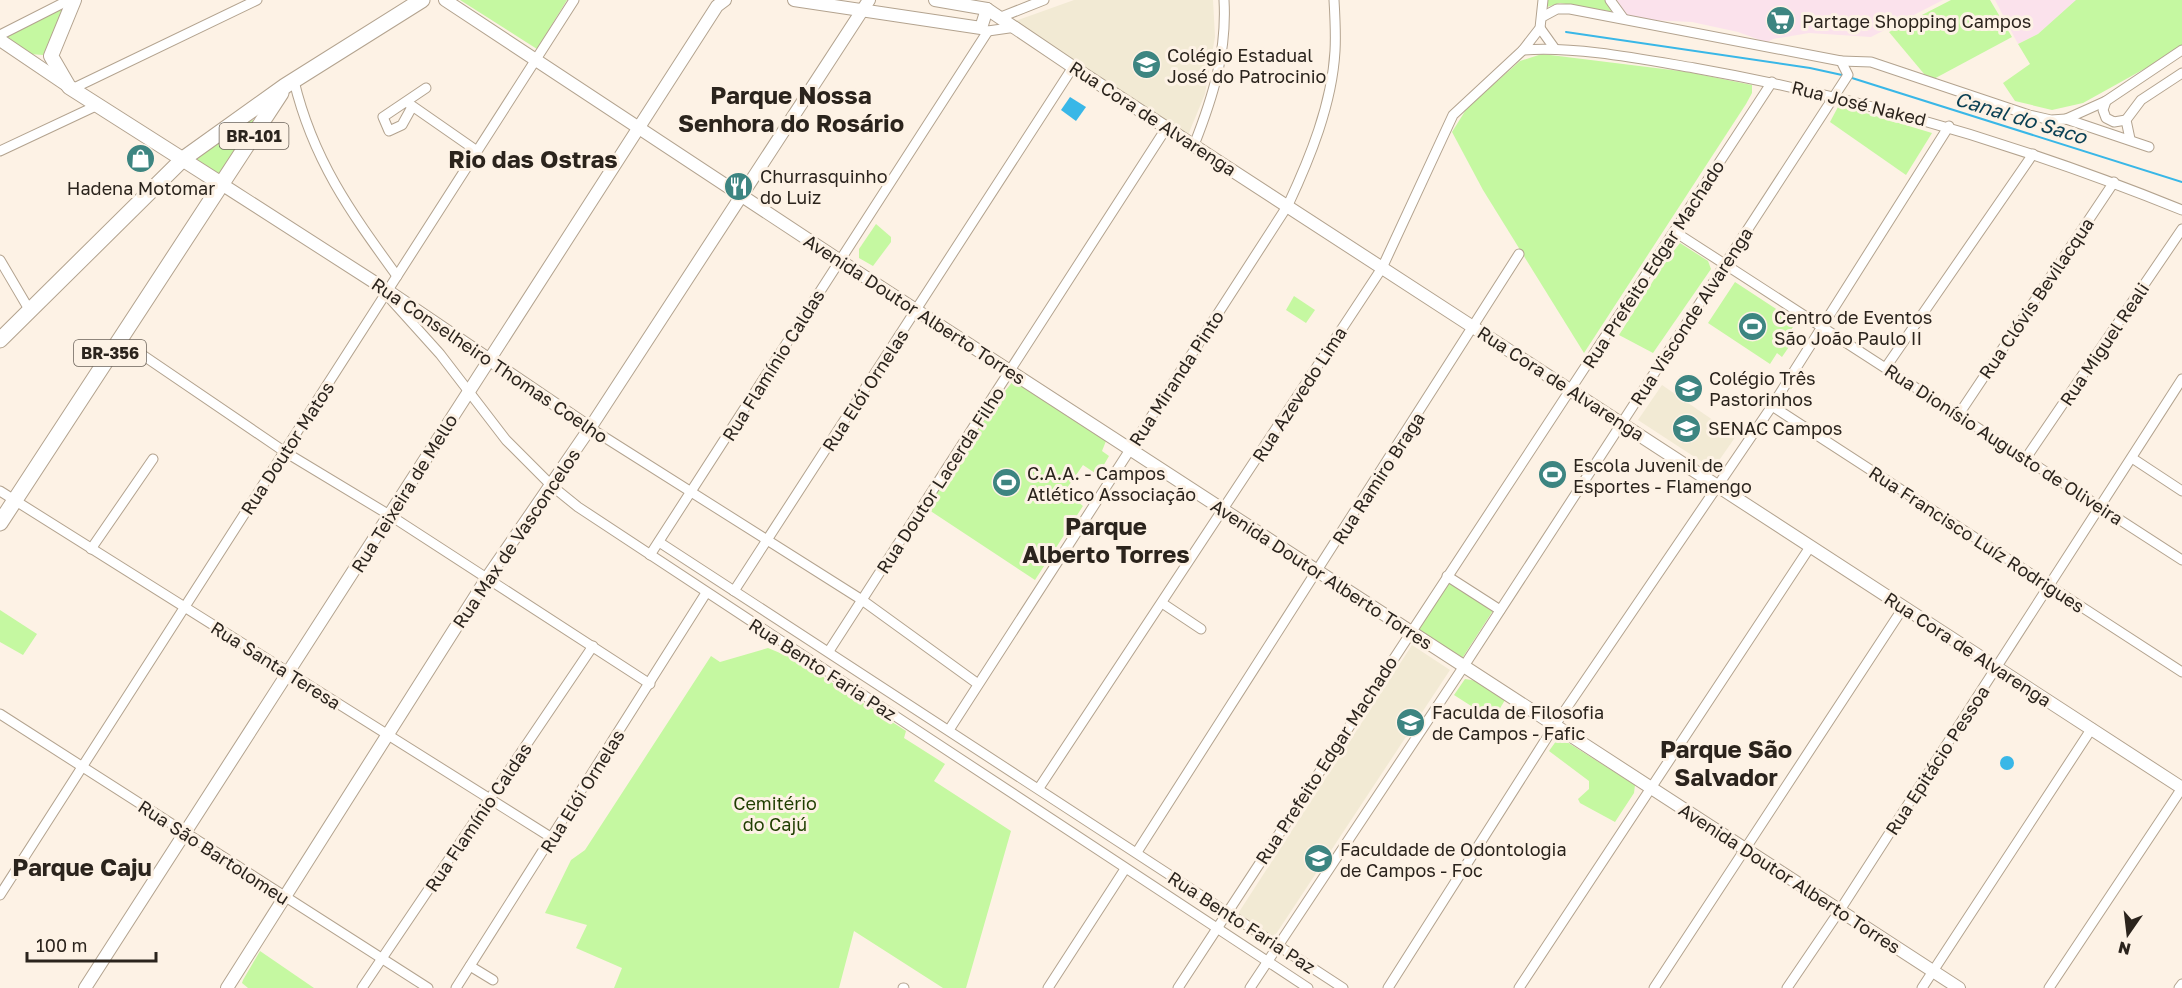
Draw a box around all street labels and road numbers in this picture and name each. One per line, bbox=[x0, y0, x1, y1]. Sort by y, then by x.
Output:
street label: Rua Cora de Alvarenga bbox=[1065, 56, 1241, 180]
street label: Rua José Naked bbox=[1789, 76, 1929, 130]
road number: BR-101 bbox=[220, 123, 288, 149]
street label: Rua Prefeito Edgar Machado bbox=[1577, 156, 1729, 372]
street label: Rua Clóvis Bevilacqua bbox=[1974, 213, 2098, 383]
street label: Rua Visconde Alvarenga bbox=[1625, 223, 1757, 409]
street label: Avenida Doutor Alberto Torres bbox=[800, 229, 1030, 389]
street label: Rua Conselheiro Thomas Coelho bbox=[368, 273, 612, 447]
street label: Rua Miguel Reali bbox=[2055, 278, 2153, 410]
street label: Rua Flamínio Caldas bbox=[717, 285, 829, 445]
street label: Rua Miranda Pinto bbox=[1124, 306, 1228, 450]
street label: Rua Cora de Alvarenga bbox=[1473, 321, 1649, 445]
street label: Rua Azevedo Lima bbox=[1247, 322, 1351, 466]
street label: Rua Elói Ornelas bbox=[817, 325, 913, 455]
road number: BR-356 bbox=[74, 340, 146, 366]
street label: Rua Dionísio Augusto de Oliveira bbox=[1881, 359, 2127, 529]
street label: Rua Doutor Matos bbox=[236, 377, 338, 519]
street label: Rua Doutor Lacerda Filho bbox=[871, 383, 1009, 577]
street label: Rua Ramiro Braga bbox=[1327, 408, 1429, 548]
street label: Rua Teixeira de Mello bbox=[346, 410, 462, 576]
street label: Rua Max de Vasconcelos bbox=[448, 444, 584, 632]
street label: Rua Francisco Luíz Rodrigues bbox=[1865, 461, 2089, 617]
street label: Avenida Doutor Alberto Torres bbox=[1207, 494, 1437, 654]
street label: Rua Cora de Alvarenga bbox=[1880, 587, 2056, 711]
street label: Rua Bento Faria Paz bbox=[745, 613, 901, 725]
street label: Rua Santa Teresa bbox=[207, 616, 345, 714]
street label: Rua Prefeito Edgar Machado bbox=[1250, 652, 1402, 868]
street label: Rua Epitácio Pessoa bbox=[1880, 681, 1994, 839]
street label: Rua Elói Ornelas bbox=[535, 725, 629, 857]
street label: Rua Flamínio Caldas bbox=[420, 738, 536, 896]
street label: Rua São Bartolomeu bbox=[134, 795, 294, 909]
street label: Avenida Doutor Alberto Torres bbox=[1675, 798, 1905, 958]
street label: Rua Bento Faria Paz bbox=[1164, 866, 1320, 978]

